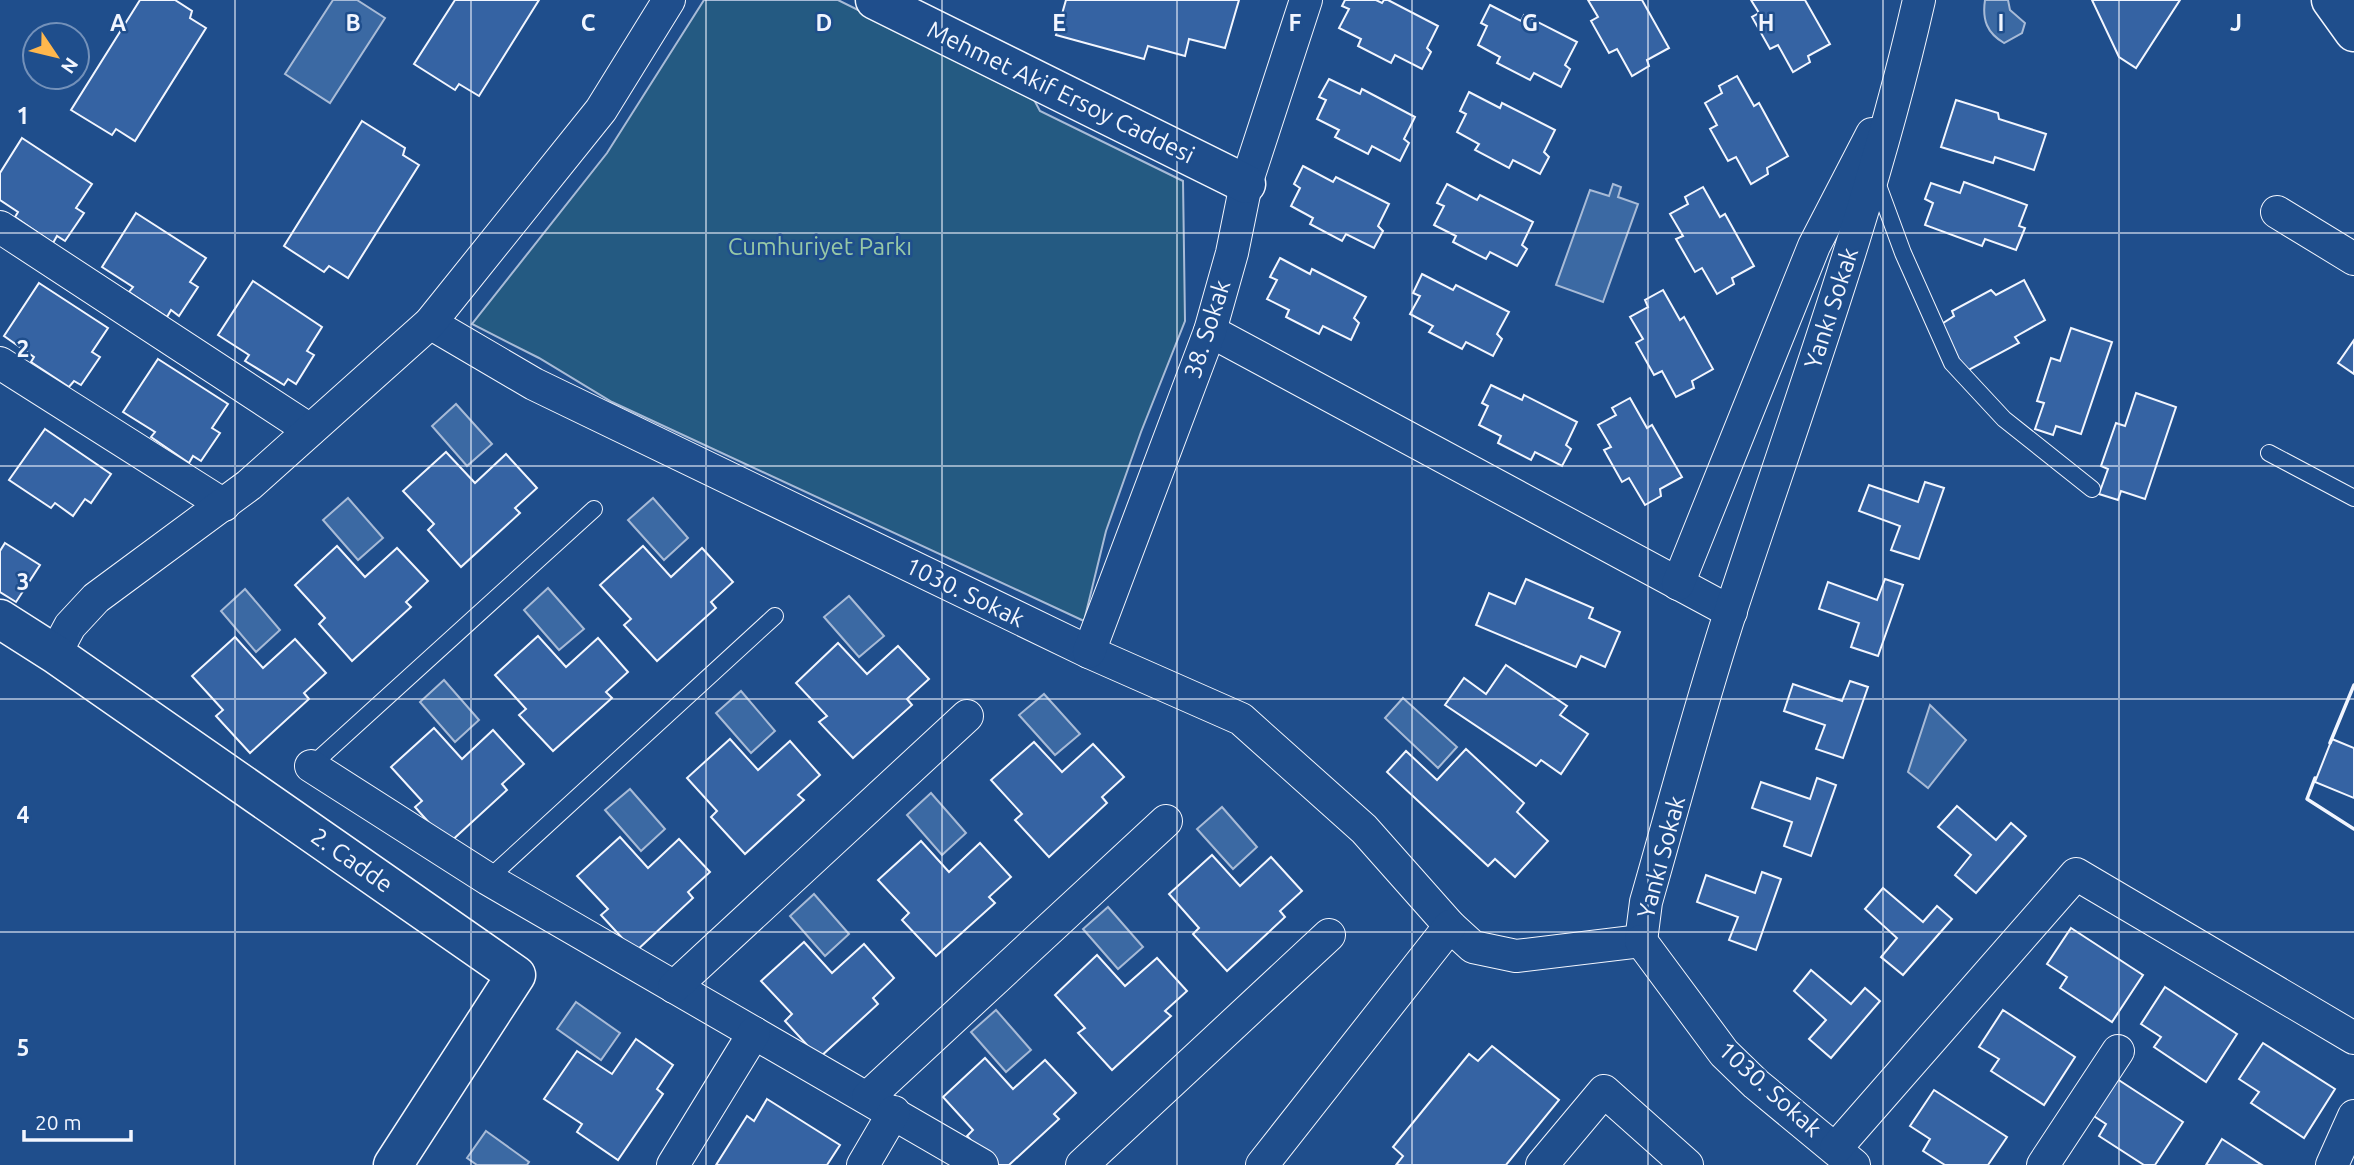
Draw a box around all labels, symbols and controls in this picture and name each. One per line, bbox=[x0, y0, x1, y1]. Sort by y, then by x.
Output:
text: A bbox=[110, 10, 126, 35]
text: B bbox=[345, 10, 361, 35]
text: C bbox=[581, 10, 596, 35]
text: D bbox=[816, 10, 832, 35]
text: F bbox=[1289, 10, 1302, 35]
text: G bbox=[1522, 10, 1538, 35]
text: H bbox=[1758, 10, 1774, 35]
text: I bbox=[1998, 10, 2004, 35]
text: J bbox=[2230, 10, 2242, 35]
street label: Mehmet Akif Ersoy Caddesi bbox=[923, 15, 1199, 169]
north arrow bbox=[21, 21, 91, 91]
text: N bbox=[57, 54, 83, 78]
text: 1 bbox=[17, 103, 29, 128]
park label: Cumhuriyet Parkı bbox=[728, 233, 912, 260]
street label: Yankı Sokak bbox=[1799, 244, 1863, 372]
street label: 38. Sokak bbox=[1178, 276, 1236, 382]
text: 2 bbox=[17, 336, 29, 361]
street label: 1030. Sokak bbox=[901, 552, 1029, 632]
text: 3 bbox=[17, 569, 29, 594]
street label: Yankı Sokak bbox=[1632, 793, 1690, 921]
text: 4 bbox=[17, 802, 30, 827]
street label: 2. Cadde bbox=[306, 822, 398, 898]
text: 5 bbox=[17, 1035, 29, 1060]
street label: 1030. Sokak bbox=[1713, 1036, 1827, 1142]
scale bar bbox=[24, 1098, 131, 1142]
text: 20 m bbox=[35, 1110, 82, 1134]

